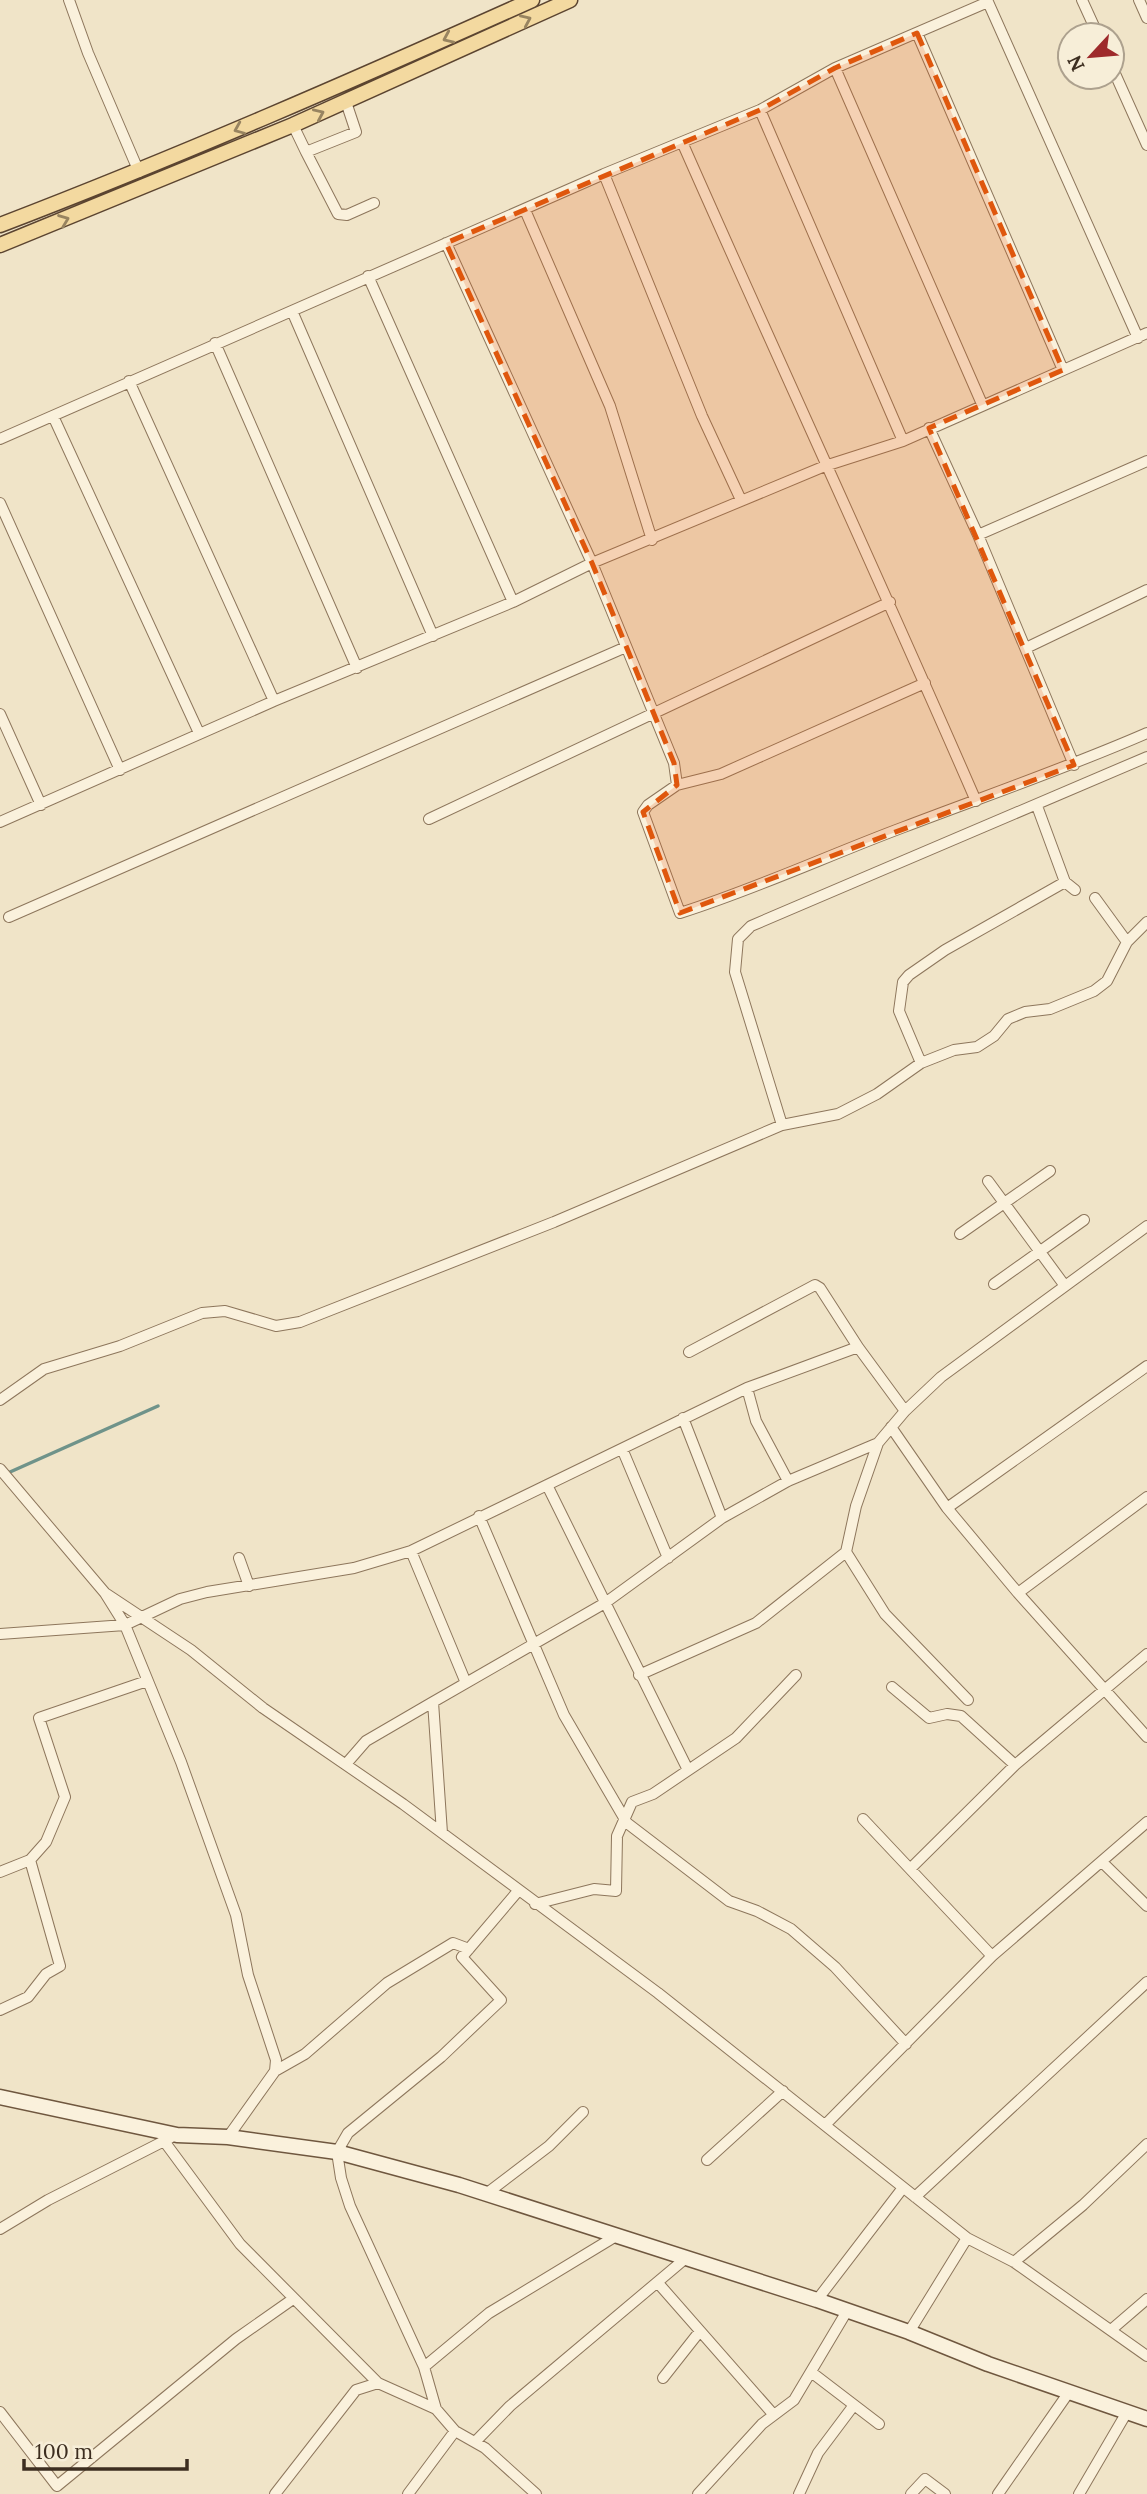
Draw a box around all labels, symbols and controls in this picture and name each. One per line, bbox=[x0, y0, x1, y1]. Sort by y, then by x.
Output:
one-way arrow bbox=[519, 14, 531, 28]
north arrow bbox=[1056, 21, 1126, 91]
one-way arrow bbox=[442, 30, 455, 44]
text: N bbox=[1062, 51, 1090, 75]
one-way arrow bbox=[312, 108, 324, 122]
one-way arrow bbox=[234, 121, 246, 135]
one-way arrow bbox=[57, 214, 69, 228]
scale bar bbox=[24, 2428, 187, 2472]
text: 100 m bbox=[35, 2438, 93, 2465]

